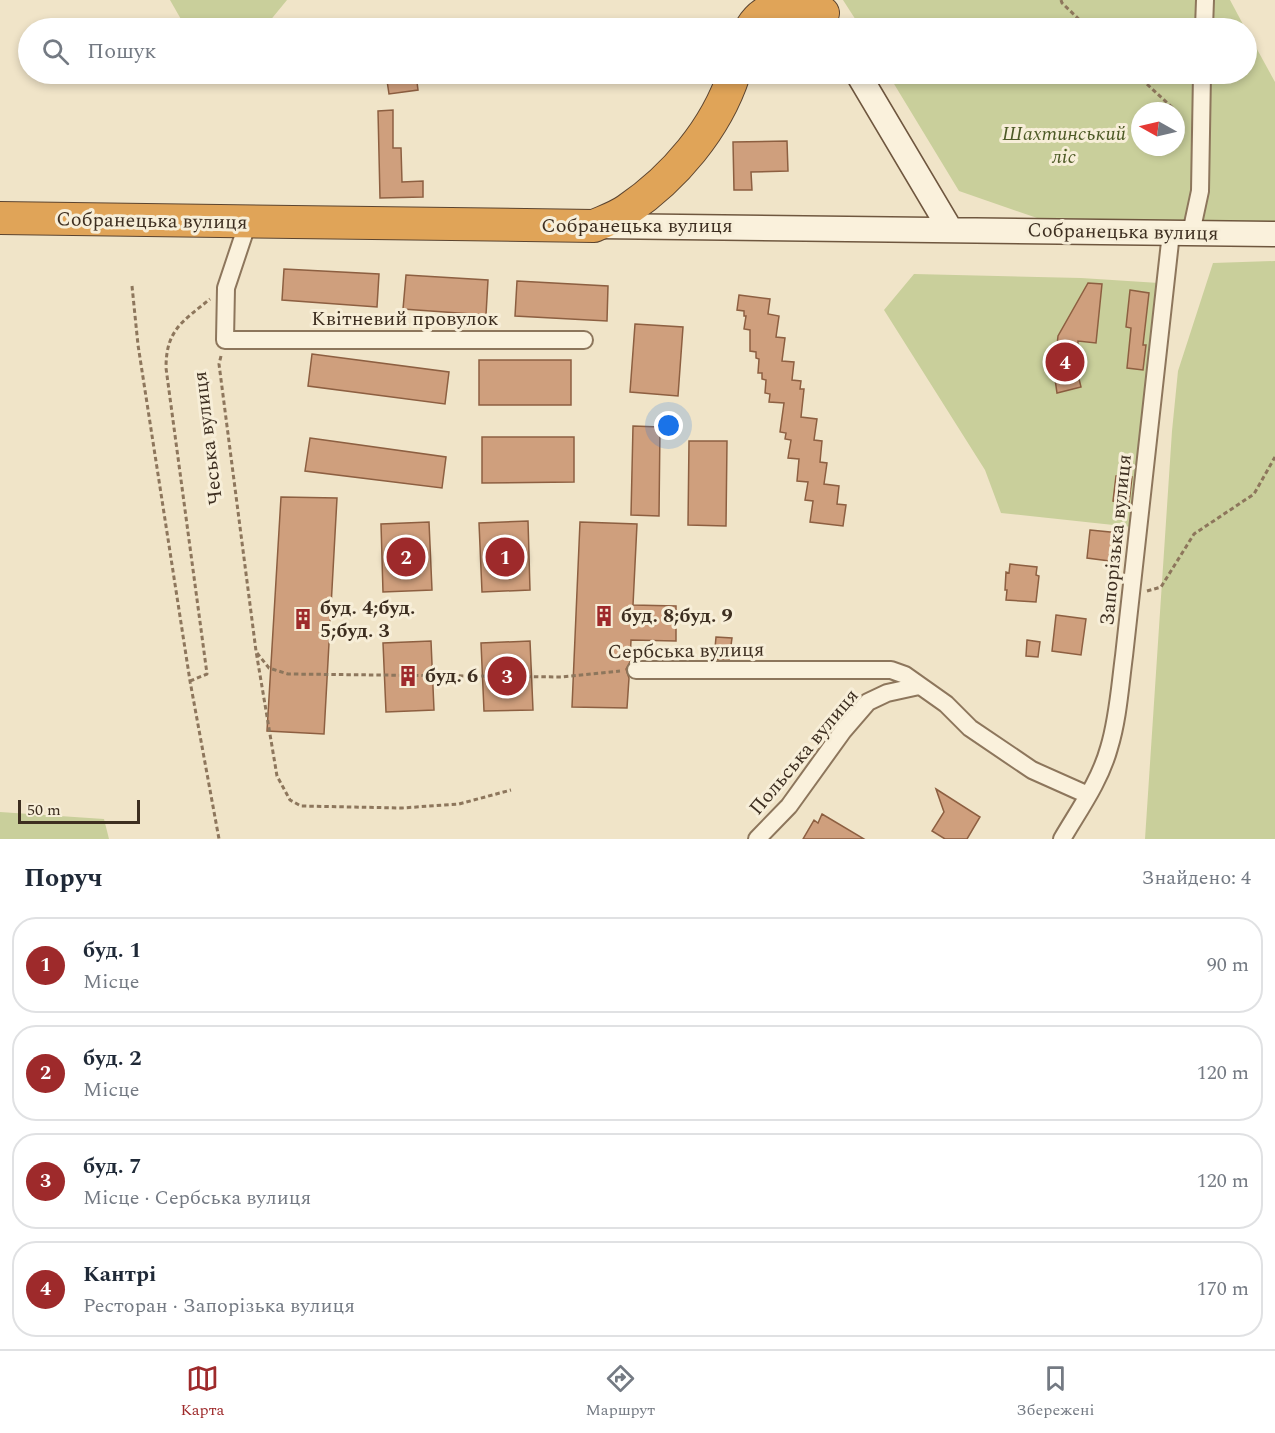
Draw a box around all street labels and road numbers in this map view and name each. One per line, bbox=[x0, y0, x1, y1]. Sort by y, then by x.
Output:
street label: Собранецька вулиця bbox=[56, 204, 248, 238]
street label: Собранецька вулиця bbox=[541, 211, 733, 241]
street label: Собранецька вулиця bbox=[1027, 215, 1219, 249]
street label: Квітневий провулок bbox=[311, 304, 499, 334]
street label: Чеська вулиця bbox=[185, 369, 231, 507]
street label: Запорізька вулиця bbox=[1092, 453, 1140, 627]
street label: Сербська вулиця bbox=[607, 635, 765, 667]
street label: Польська вулиця bbox=[742, 682, 866, 822]

